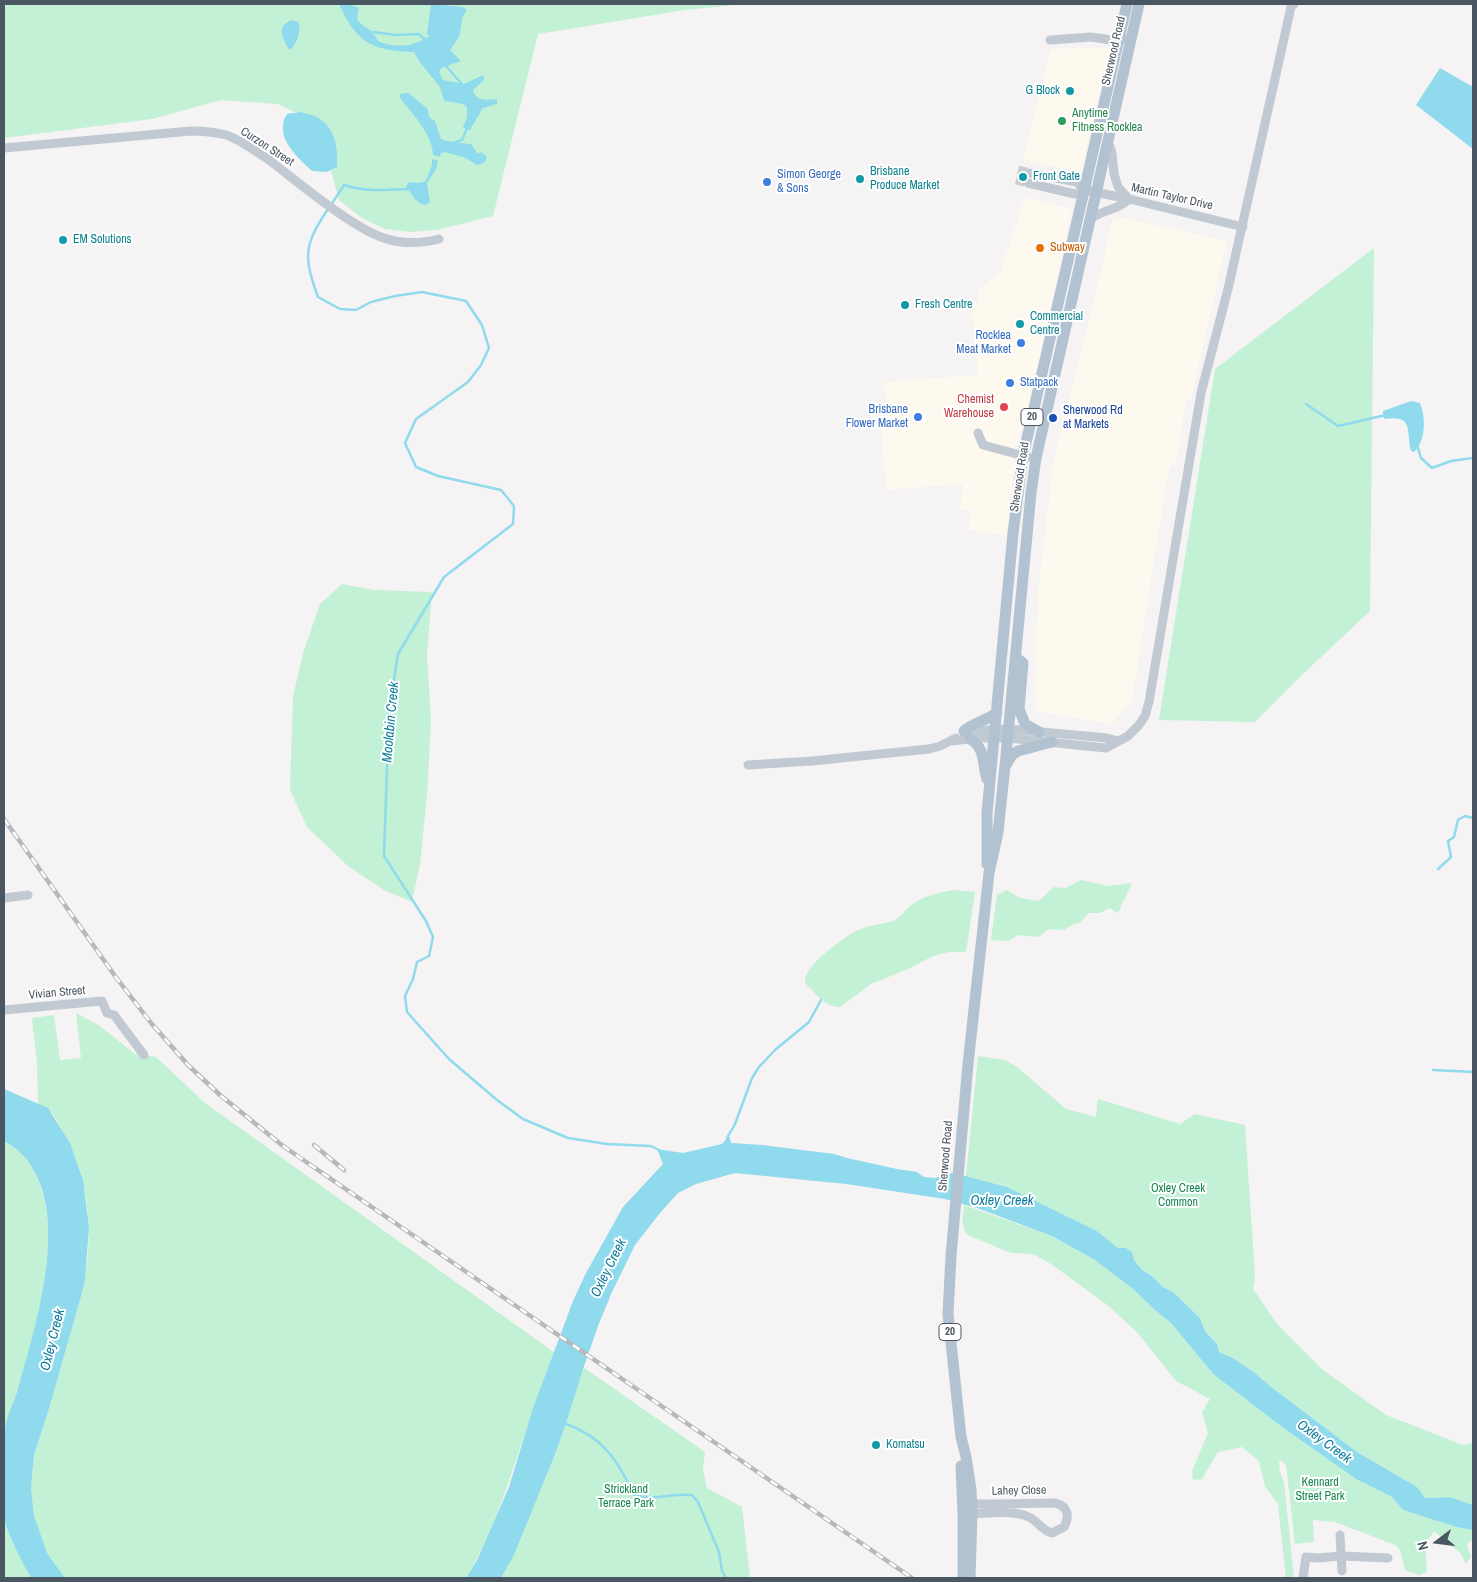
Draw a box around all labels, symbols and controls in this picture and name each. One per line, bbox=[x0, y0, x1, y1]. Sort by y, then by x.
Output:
street label: Sherwood Road bbox=[1099, 15, 1129, 87]
place label: G Block bbox=[1026, 84, 1060, 98]
marker: G Block bbox=[1064, 85, 1076, 97]
place label: Anytime Fitness Rocklea bbox=[1072, 107, 1143, 135]
marker: Anytime Fitness Rocklea bbox=[1056, 115, 1068, 127]
street label: Curzon Street bbox=[238, 124, 296, 170]
place label: Brisbane Produce Market bbox=[870, 165, 939, 193]
place label: Simon George & Sons bbox=[777, 168, 841, 196]
place label: Front Gate bbox=[1033, 170, 1080, 184]
marker: Front Gate bbox=[1017, 171, 1029, 183]
marker: Brisbane Produce Market bbox=[854, 173, 866, 185]
marker: Simon George & Sons bbox=[761, 176, 773, 188]
street label: Martin Taylor Drive bbox=[1130, 181, 1214, 213]
place label: EM Solutions bbox=[73, 233, 132, 247]
marker: EM Solutions bbox=[57, 234, 69, 246]
place label: Subway bbox=[1050, 241, 1085, 255]
marker: Subway bbox=[1034, 242, 1046, 254]
place label: Fresh Centre bbox=[915, 298, 972, 312]
marker: Fresh Centre bbox=[899, 299, 911, 311]
place label: Commercial Centre bbox=[1030, 310, 1083, 338]
marker: Commercial Centre bbox=[1014, 318, 1026, 330]
place label: Rocklea Meat Market bbox=[956, 329, 1011, 357]
marker: Rocklea Meat Market bbox=[1015, 337, 1027, 349]
place label: Statpack bbox=[1020, 376, 1058, 390]
marker: Statpack bbox=[1004, 377, 1016, 389]
place label: Chemist Warehouse bbox=[944, 393, 994, 421]
marker: Chemist Warehouse bbox=[998, 401, 1010, 413]
place label: Brisbane Flower Market bbox=[846, 403, 908, 431]
place label: Sherwood Rd at Markets bbox=[1063, 404, 1123, 432]
road number: 20 bbox=[1021, 408, 1043, 426]
marker: Brisbane Flower Market bbox=[912, 411, 924, 423]
marker: Sherwood Rd at Markets bbox=[1047, 412, 1059, 424]
street label: Sherwood Road bbox=[1007, 441, 1033, 513]
water label: Moolabin Creek bbox=[379, 681, 403, 763]
street label: Vivian Street bbox=[28, 983, 86, 1003]
street label: Sherwood Road bbox=[936, 1120, 956, 1192]
park label: Oxley Creek Common bbox=[1151, 1182, 1205, 1210]
water label: Oxley Creek bbox=[970, 1193, 1034, 1209]
water label: Oxley Creek bbox=[588, 1236, 630, 1300]
water label: Oxley Creek bbox=[37, 1307, 69, 1373]
road number: 20 bbox=[939, 1324, 961, 1340]
water label: Oxley Creek bbox=[1294, 1417, 1354, 1467]
place label: Komatsu bbox=[886, 1438, 925, 1452]
marker: Komatsu bbox=[870, 1439, 882, 1451]
park label: Kennard Street Park bbox=[1295, 1476, 1345, 1504]
park label: Strickland Terrace Park bbox=[598, 1483, 654, 1511]
street label: Lahey Close bbox=[992, 1483, 1046, 1499]
north arrow bbox=[1412, 1517, 1462, 1567]
text: N bbox=[1413, 1540, 1432, 1552]

